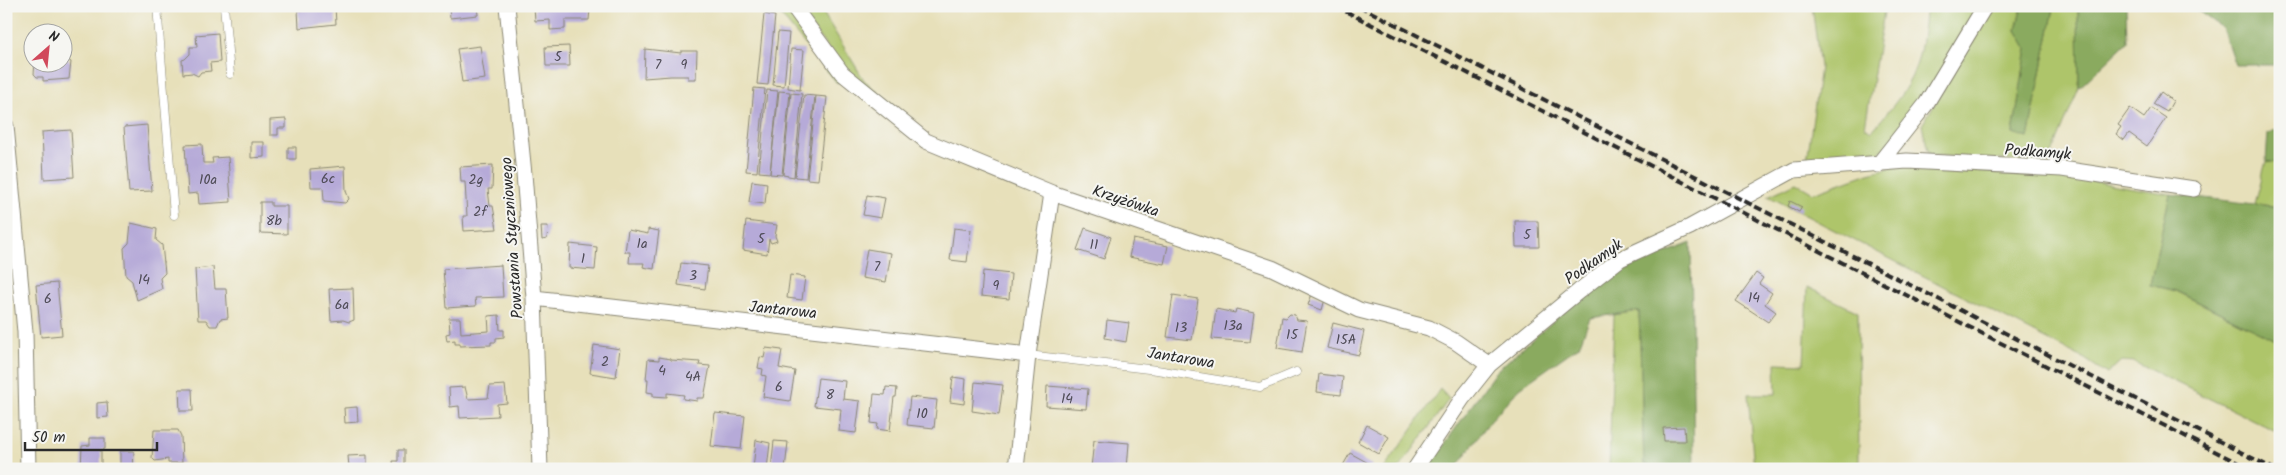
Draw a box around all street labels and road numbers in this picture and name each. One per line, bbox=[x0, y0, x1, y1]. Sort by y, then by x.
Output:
street label: Podkamyk bbox=[2004, 138, 2073, 167]
street label: Powstania Styczniowego bbox=[494, 156, 531, 320]
street label: Krzyżówka bbox=[1089, 178, 1162, 225]
street label: Podkamyk bbox=[1559, 233, 1629, 292]
street label: Jantarowa bbox=[748, 295, 818, 326]
street label: Jantarowa bbox=[1145, 341, 1216, 376]

